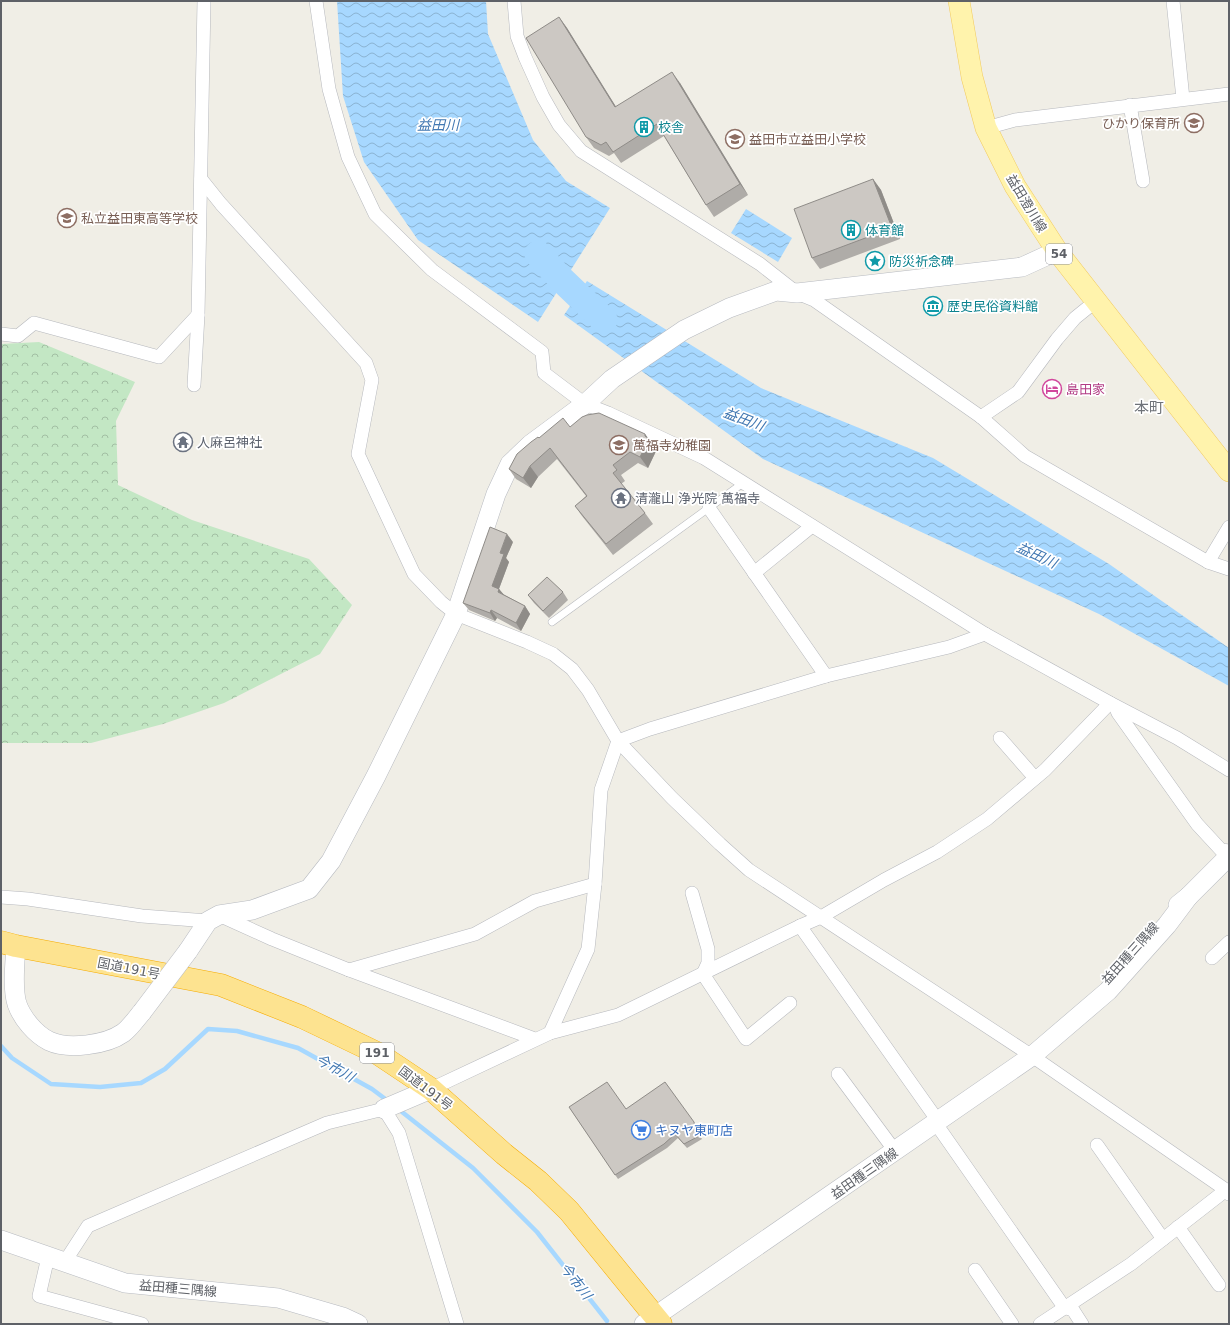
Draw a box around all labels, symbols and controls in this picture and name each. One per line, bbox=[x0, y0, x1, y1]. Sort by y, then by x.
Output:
school or university icon: ひかり保育所 bbox=[1183, 112, 1205, 134]
building icon: 校舎 bbox=[633, 116, 655, 138]
place label: ひかり保育所 bbox=[1102, 116, 1180, 131]
water label: 益田川 bbox=[417, 117, 461, 133]
place label: 校舎 bbox=[658, 120, 684, 135]
school or university icon: 益田市立益田小学校 bbox=[724, 128, 746, 150]
place label: 益田市立益田小学校 bbox=[749, 132, 866, 147]
street label: 益田澄川線 bbox=[1003, 172, 1050, 235]
school or university icon: 私立益田東高等学校 bbox=[56, 207, 78, 229]
place label: 私立益田東高等学校 bbox=[81, 211, 198, 226]
building icon: 体育館 bbox=[840, 219, 862, 241]
place label: 体育館 bbox=[865, 223, 904, 238]
road number: 54 bbox=[1046, 244, 1072, 264]
place icon: 防災祈念碑 bbox=[864, 250, 886, 272]
place label: 防災祈念碑 bbox=[889, 254, 954, 269]
museum icon: 歴史民俗資料館 bbox=[922, 295, 944, 317]
place label: 歴史民俗資料館 bbox=[947, 299, 1038, 314]
hotel icon: 島田家 bbox=[1041, 378, 1063, 400]
place label: 島田家 bbox=[1066, 382, 1105, 397]
district label: 本町 bbox=[1134, 399, 1164, 417]
water label: 益田川 bbox=[722, 404, 768, 435]
temple icon: 人麻呂神社 bbox=[172, 431, 194, 453]
school or university icon: 萬福寺幼稚園 bbox=[608, 434, 630, 456]
place label: 人麻呂神社 bbox=[197, 435, 262, 450]
place label: 萬福寺幼稚園 bbox=[633, 438, 711, 453]
temple icon: 清瀧山 浄光院 萬福寺 bbox=[610, 487, 632, 509]
place label: 清瀧山 浄光院 萬福寺 bbox=[635, 491, 760, 506]
water label: 益田川 bbox=[1015, 539, 1061, 572]
street label: 益田種三隅線 bbox=[1099, 919, 1162, 987]
street label: 国道191号 bbox=[96, 955, 162, 982]
road number: 191 bbox=[360, 1043, 394, 1063]
water label: 今市川 bbox=[313, 1051, 359, 1086]
street label: 国道191号 bbox=[396, 1063, 456, 1114]
supermarket icon: キヌヤ東町店 bbox=[630, 1119, 652, 1141]
place label: キヌヤ東町店 bbox=[655, 1123, 733, 1138]
street label: 益田種三隅線 bbox=[828, 1145, 901, 1202]
water label: 今市川 bbox=[557, 1260, 596, 1304]
street label: 益田種三隅線 bbox=[138, 1278, 217, 1299]

